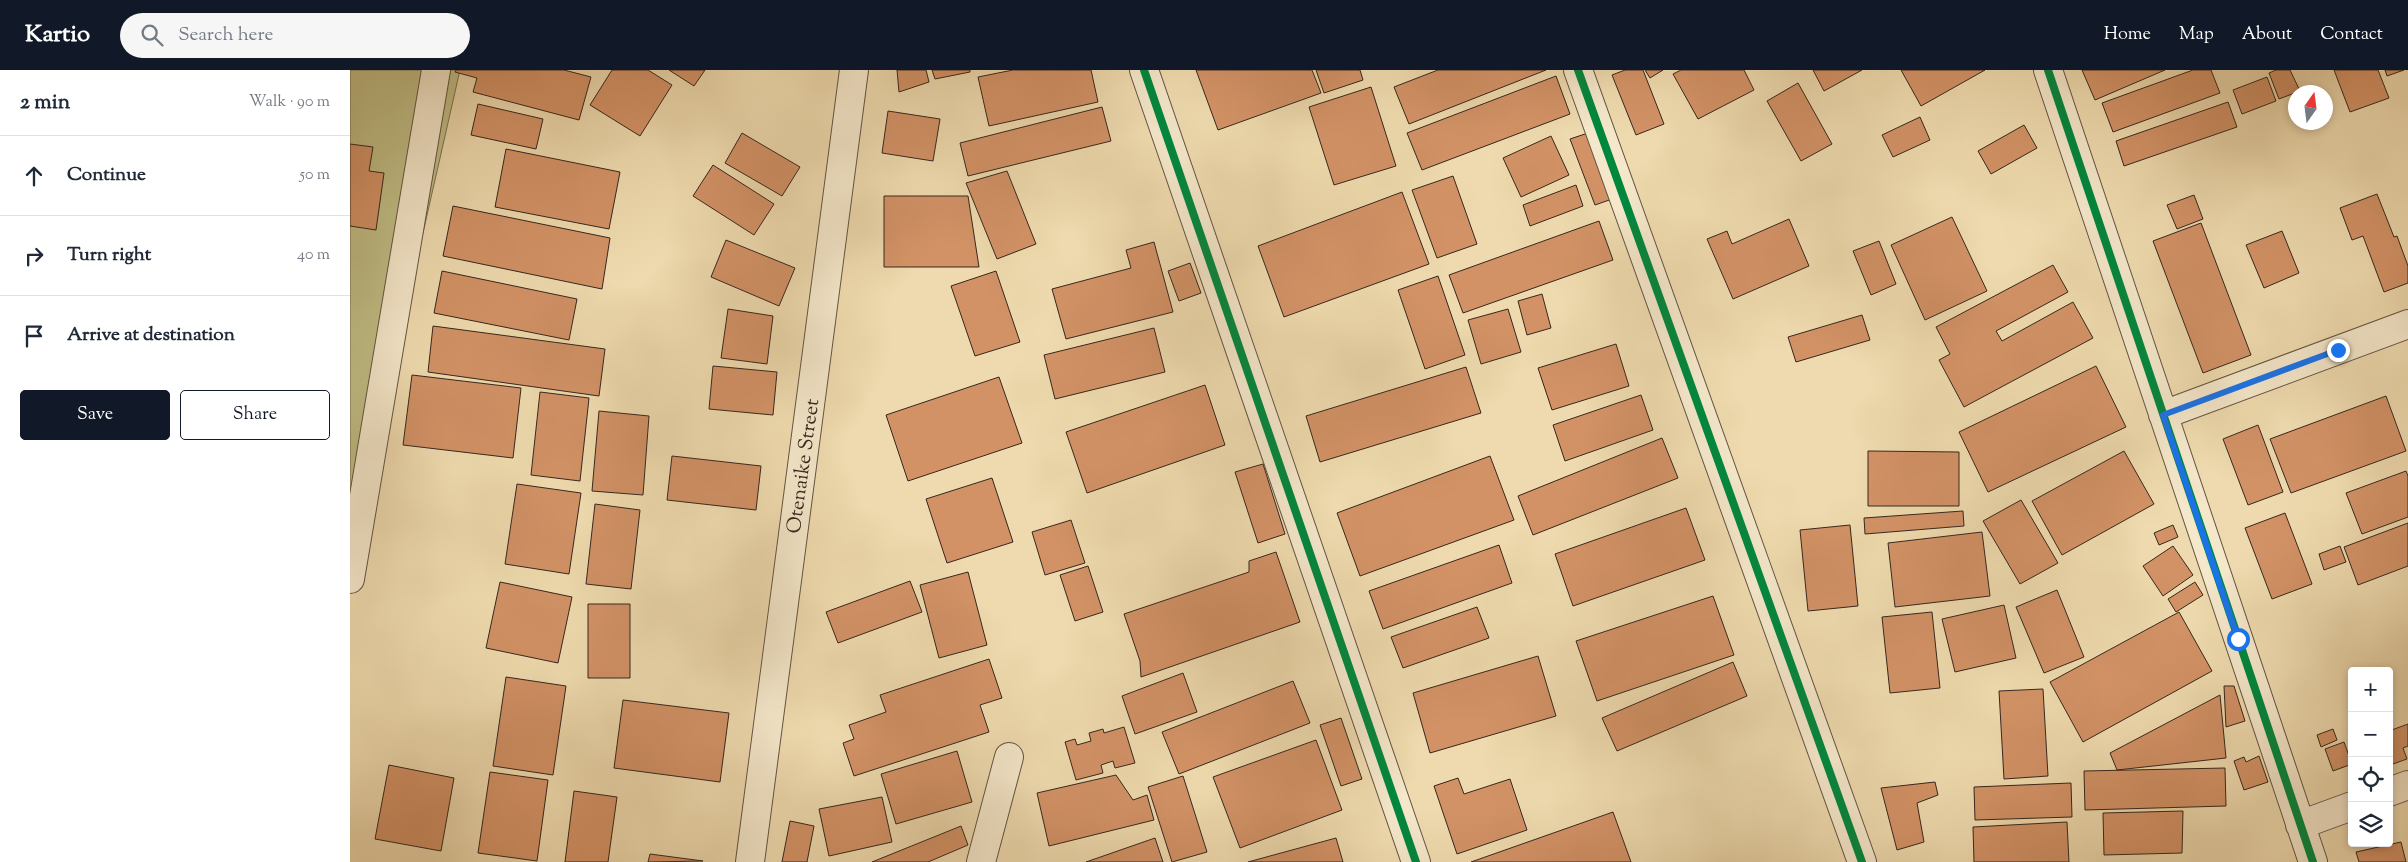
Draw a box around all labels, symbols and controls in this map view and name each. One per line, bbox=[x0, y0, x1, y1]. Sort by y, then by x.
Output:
search box bbox=[120, 13, 470, 58]
text: Kartio bbox=[25, 18, 90, 52]
icon: search bbox=[138, 21, 166, 49]
text: Search here bbox=[178, 22, 273, 49]
text: Home bbox=[2104, 22, 2151, 48]
text: Map bbox=[2179, 22, 2214, 48]
text: About bbox=[2242, 22, 2292, 48]
text: Contact bbox=[2320, 22, 2383, 48]
north arrow bbox=[2288, 85, 2333, 130]
text: 2 min bbox=[20, 88, 70, 118]
text: Walk · 90 m bbox=[249, 91, 330, 114]
icon: ahead bbox=[20, 162, 48, 190]
text: Continue bbox=[67, 162, 146, 189]
text: 50 m bbox=[299, 164, 330, 187]
icon: right bbox=[20, 242, 48, 270]
text: Turn right bbox=[67, 242, 151, 269]
text: 40 m bbox=[297, 244, 330, 267]
icon: arrive bbox=[20, 322, 48, 350]
text: Arrive at destination bbox=[67, 322, 235, 349]
route end bbox=[2327, 339, 2350, 362]
button: Save bbox=[20, 390, 170, 440]
button: Share bbox=[180, 390, 330, 440]
street label: Otenaike Street bbox=[781, 397, 828, 536]
route start bbox=[2227, 628, 2250, 651]
map controls bbox=[2348, 667, 2393, 847]
button: + bbox=[2348, 667, 2393, 712]
button: − bbox=[2348, 712, 2393, 757]
button: locate bbox=[2348, 757, 2393, 802]
button: layers bbox=[2348, 802, 2393, 847]

